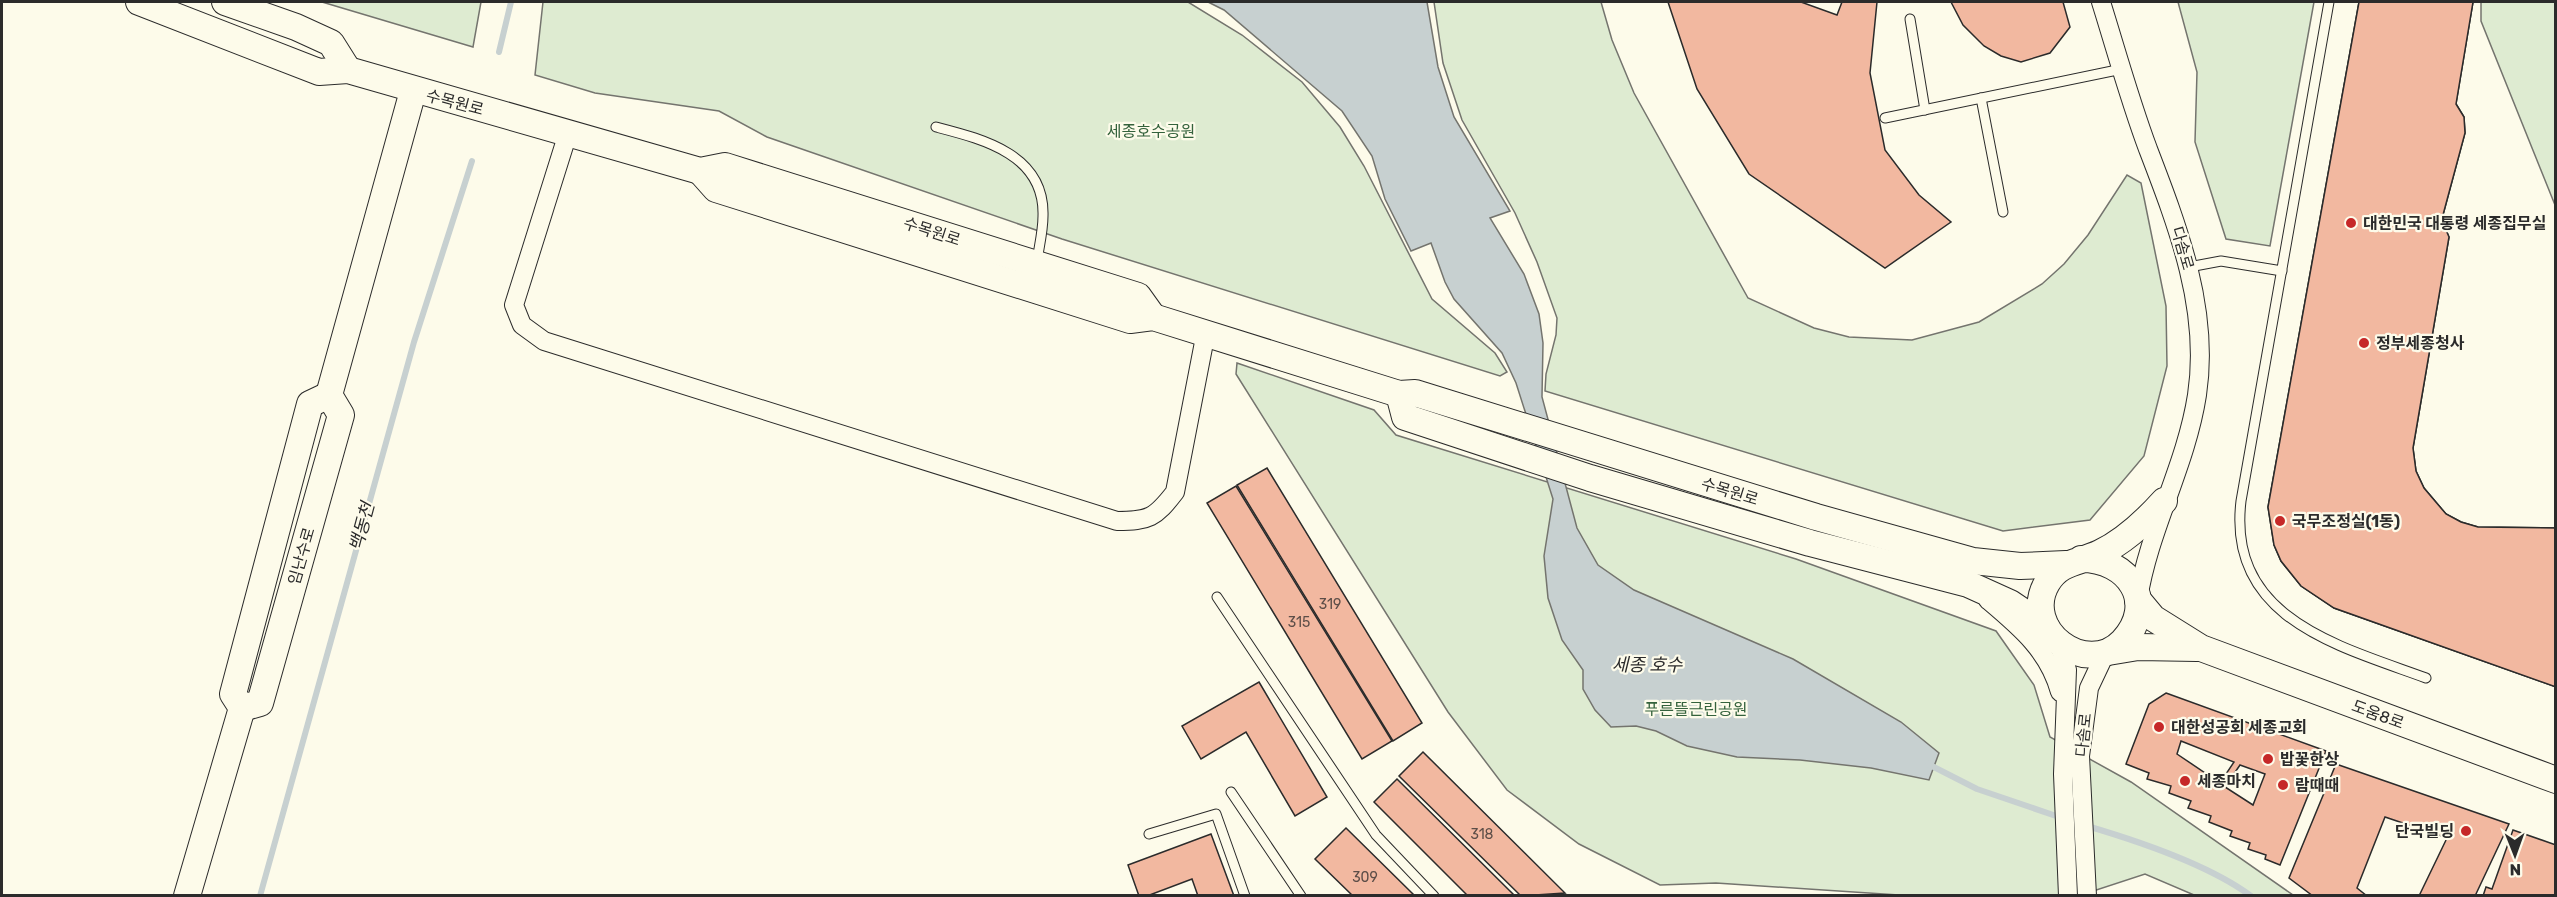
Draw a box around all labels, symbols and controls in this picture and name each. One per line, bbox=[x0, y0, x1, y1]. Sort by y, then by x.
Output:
street label: 수목원로 bbox=[424, 86, 486, 119]
park label: 세종호수공원 bbox=[1107, 122, 1195, 141]
street label: 수목원로 bbox=[901, 213, 963, 250]
place label: 대한민국 대통령 세종집무실 bbox=[2363, 214, 2546, 233]
marker: 대한민국 대통령 세종집무실 bbox=[2344, 216, 2358, 230]
street label: 다솜로 bbox=[2167, 224, 2198, 272]
place label: 정부세종청사 bbox=[2376, 334, 2465, 353]
marker: 정부세종청사 bbox=[2357, 336, 2371, 350]
street label: 수목원로 bbox=[1699, 474, 1761, 509]
water label: 백동천 bbox=[345, 498, 380, 554]
place label: 국무조정실(1동) bbox=[2292, 512, 2400, 531]
marker: 국무조정실(1동) bbox=[2273, 514, 2287, 528]
street label: 임난수로 bbox=[284, 525, 319, 587]
house number: 319 bbox=[1319, 596, 1341, 613]
house number: 315 bbox=[1288, 614, 1310, 631]
water label: 세종 호수 bbox=[1612, 654, 1684, 676]
street label: 도움8로 bbox=[2349, 696, 2407, 733]
park label: 푸른뜰근린공원 bbox=[1644, 700, 1748, 719]
street label: 다솜로 bbox=[2072, 712, 2095, 758]
place label: 대한성공회 세종교회 bbox=[2171, 718, 2307, 737]
marker: 대한성공회 세종교회 bbox=[2152, 720, 2166, 734]
place label: 밥꽃한상 bbox=[2280, 750, 2339, 769]
marker: 밥꽃한상 bbox=[2261, 752, 2275, 766]
place label: 세종마치 bbox=[2197, 772, 2256, 791]
marker: 세종마치 bbox=[2178, 774, 2192, 788]
place label: 람때때 bbox=[2295, 776, 2339, 795]
marker: 람때때 bbox=[2276, 778, 2290, 792]
place label: 단국빌딩 bbox=[2395, 822, 2454, 841]
marker: 단국빌딩 bbox=[2459, 824, 2473, 838]
north arrow bbox=[2485, 825, 2545, 885]
house number: 318 bbox=[1470, 826, 1494, 843]
text: N bbox=[2509, 860, 2521, 879]
house number: 309 bbox=[1352, 869, 1378, 886]

